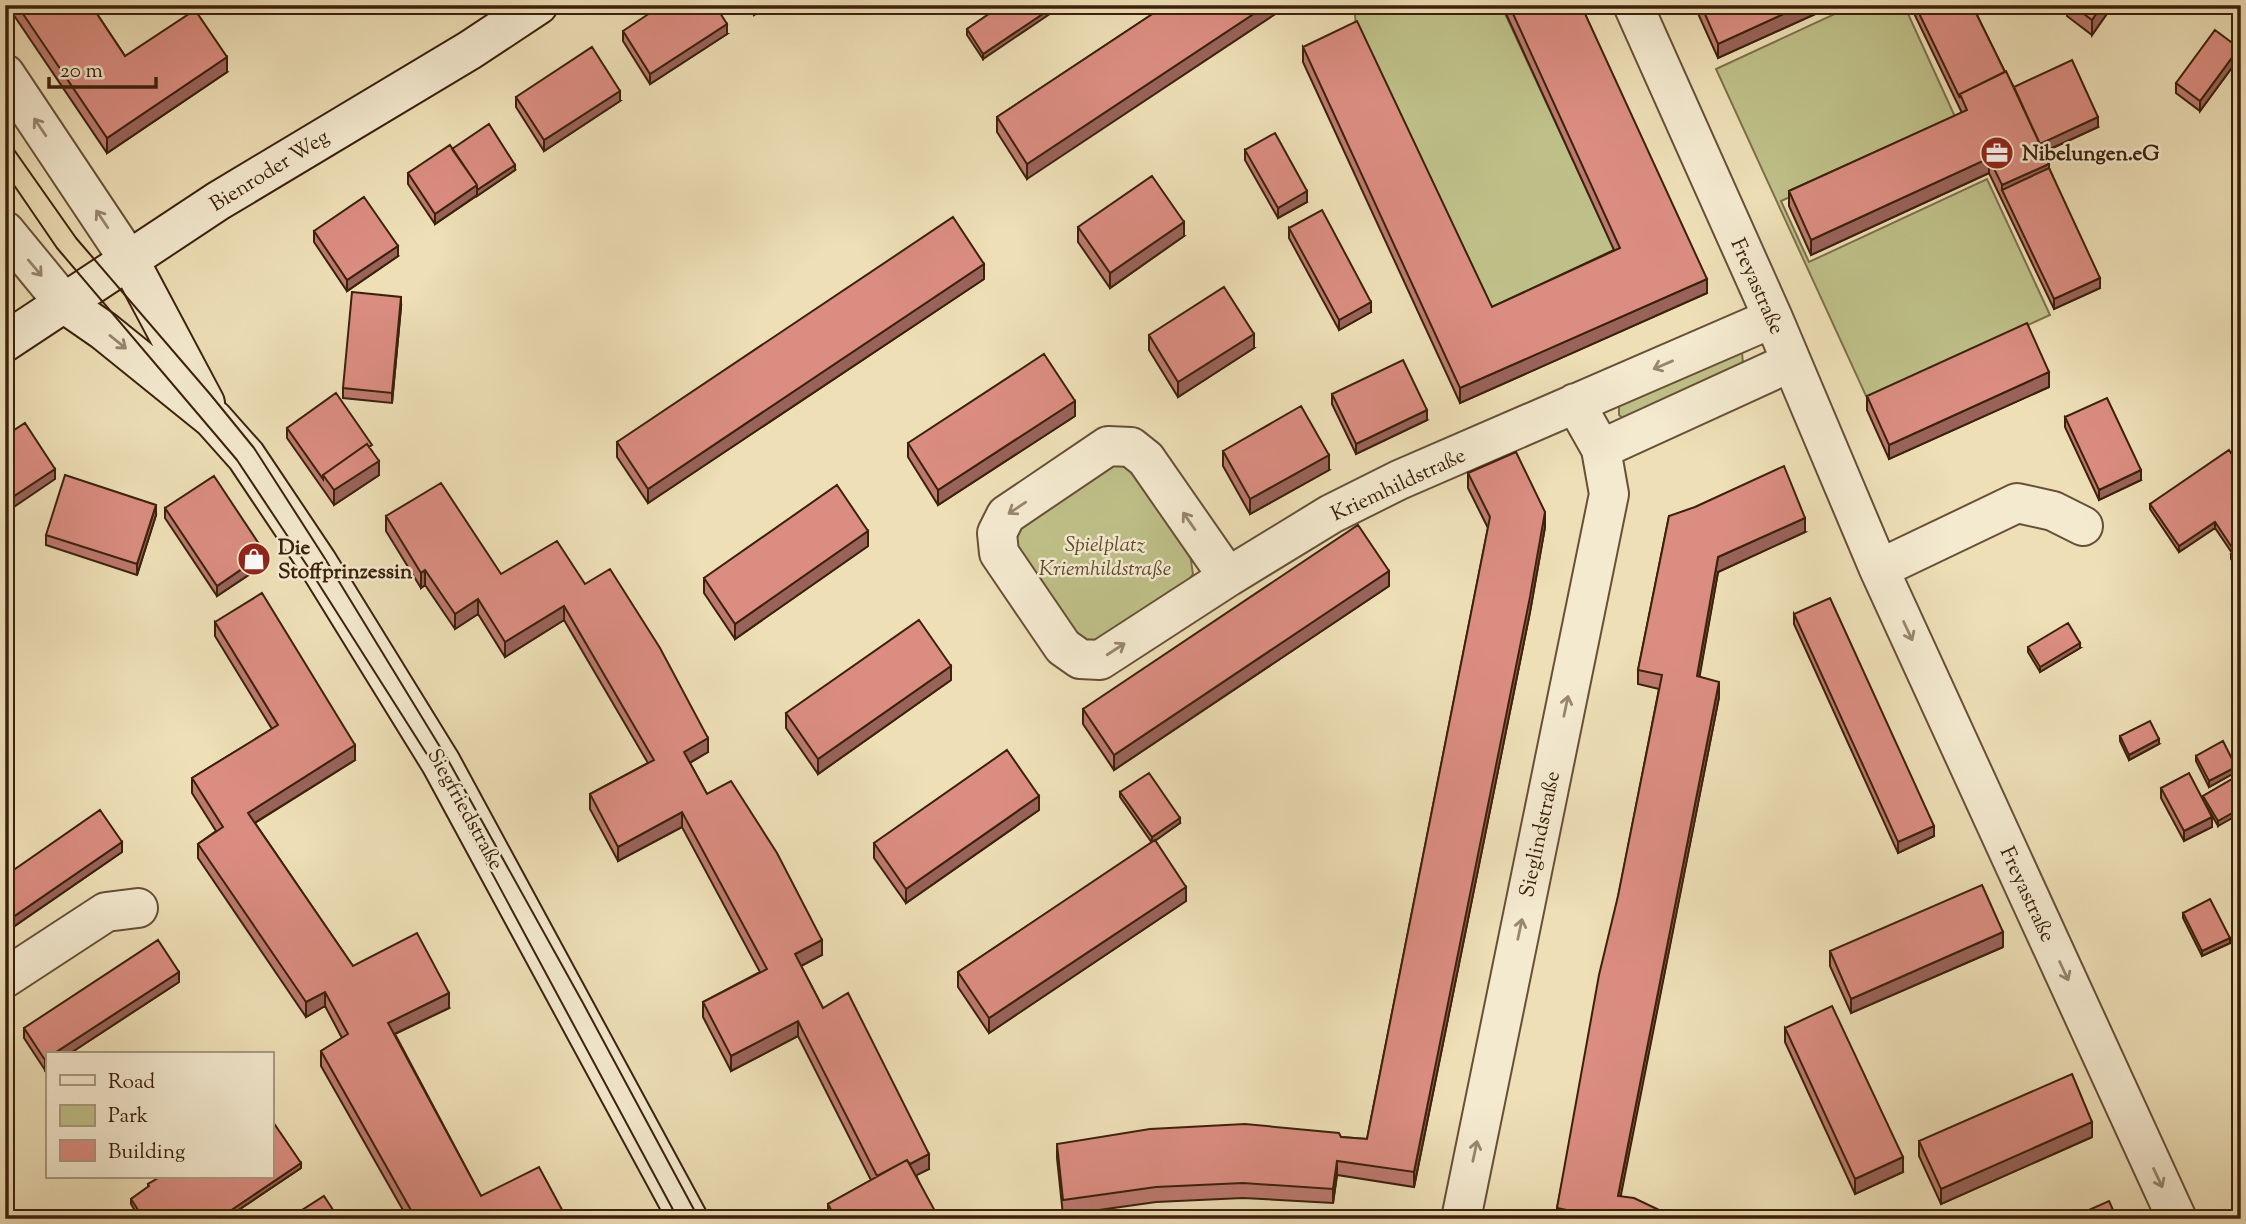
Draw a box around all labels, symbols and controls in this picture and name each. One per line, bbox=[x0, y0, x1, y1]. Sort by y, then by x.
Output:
scale bar bbox=[49, 46, 156, 90]
text: 20 m bbox=[60, 57, 103, 87]
one-way arrow bbox=[33, 118, 48, 137]
street label: Bienroder Weg bbox=[205, 123, 335, 220]
office icon: Nibelungen.eG bbox=[1978, 134, 2016, 172]
place label: Nibelungen.eG bbox=[2022, 140, 2160, 170]
one-way arrow bbox=[95, 210, 109, 230]
street label: Freyastraße bbox=[1722, 234, 1791, 340]
one-way arrow bbox=[27, 258, 42, 276]
one-way arrow bbox=[108, 334, 126, 350]
one-way arrow bbox=[1652, 359, 1674, 372]
street label: Kriemhildstraße bbox=[1327, 442, 1471, 530]
one-way arrow bbox=[1008, 501, 1027, 515]
one-way arrow bbox=[1182, 512, 1196, 531]
park label: Spielplatz Kriemhildstraße bbox=[1039, 531, 1171, 585]
place label: Die Stoffprinzessin bbox=[278, 534, 413, 588]
shop icon: Die Stoffprinzessin bbox=[235, 540, 273, 578]
one-way arrow bbox=[1902, 619, 1915, 641]
one-way arrow bbox=[1106, 641, 1126, 655]
one-way arrow bbox=[1559, 695, 1573, 718]
street label: Siegfriedstraße bbox=[418, 744, 510, 876]
street label: Sieglindstraße bbox=[1513, 769, 1569, 900]
street label: Freyastraße bbox=[1991, 842, 2061, 948]
one-way arrow bbox=[1514, 918, 1528, 941]
one-way arrow bbox=[2058, 960, 2071, 981]
legend bbox=[46, 1052, 273, 1178]
text: Road bbox=[108, 1068, 155, 1098]
text: Park bbox=[108, 1102, 149, 1132]
text: Building bbox=[108, 1138, 185, 1168]
one-way arrow bbox=[1468, 1140, 1482, 1163]
one-way arrow bbox=[2152, 1167, 2165, 1188]

